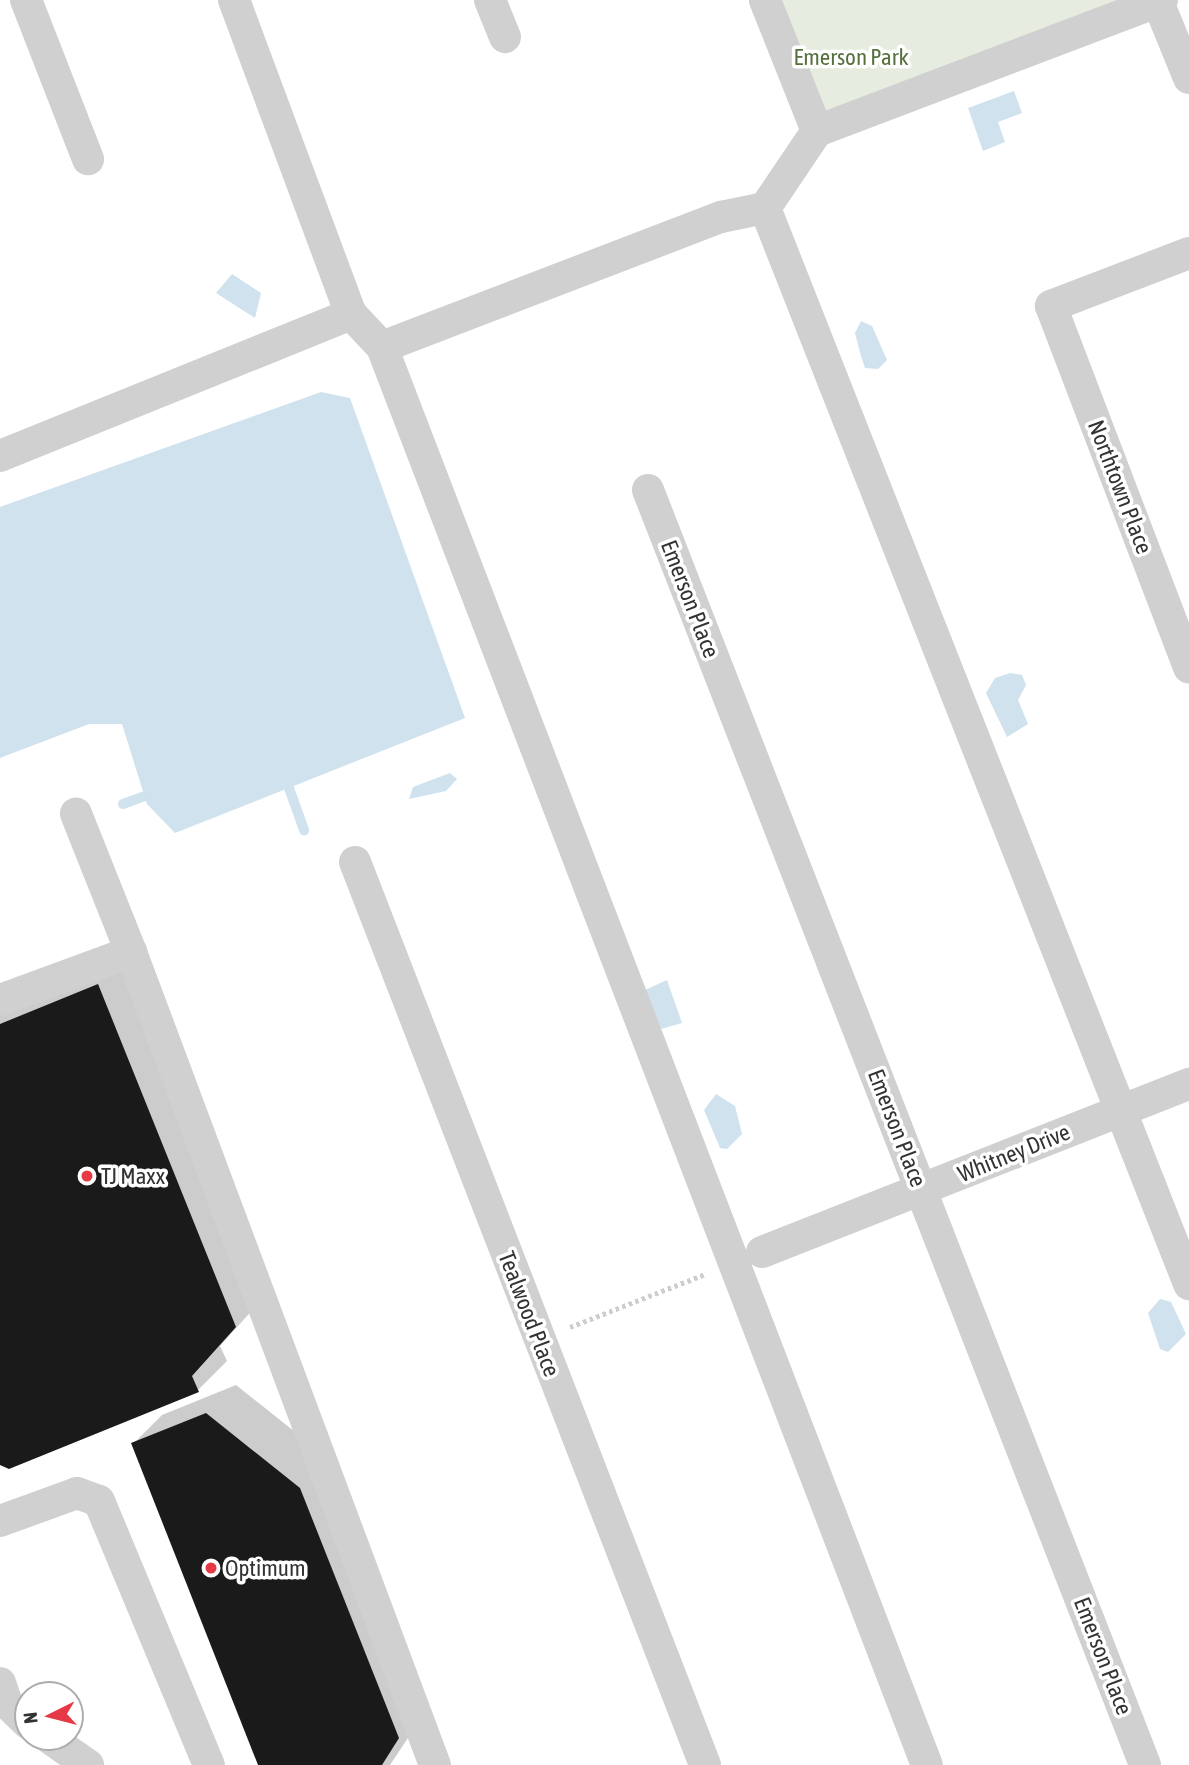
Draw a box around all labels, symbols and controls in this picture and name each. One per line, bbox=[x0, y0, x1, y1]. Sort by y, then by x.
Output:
park label: Emerson Park bbox=[793, 43, 909, 71]
street label: Northtown Place bbox=[1082, 416, 1158, 558]
street label: Emerson Place bbox=[655, 536, 725, 662]
street label: Emerson Place bbox=[862, 1065, 932, 1191]
street label: Whitney Drive bbox=[954, 1118, 1074, 1188]
place label: TJ Maxx bbox=[101, 1162, 165, 1190]
marker: TJ Maxx bbox=[79, 1168, 95, 1184]
street label: Tealwood Place bbox=[492, 1247, 566, 1381]
place label: Optimum bbox=[225, 1554, 305, 1582]
marker: Optimum bbox=[203, 1560, 219, 1576]
street label: Emerson Place bbox=[1068, 1593, 1138, 1719]
north arrow bbox=[14, 1681, 84, 1751]
text: N bbox=[19, 1711, 42, 1725]

